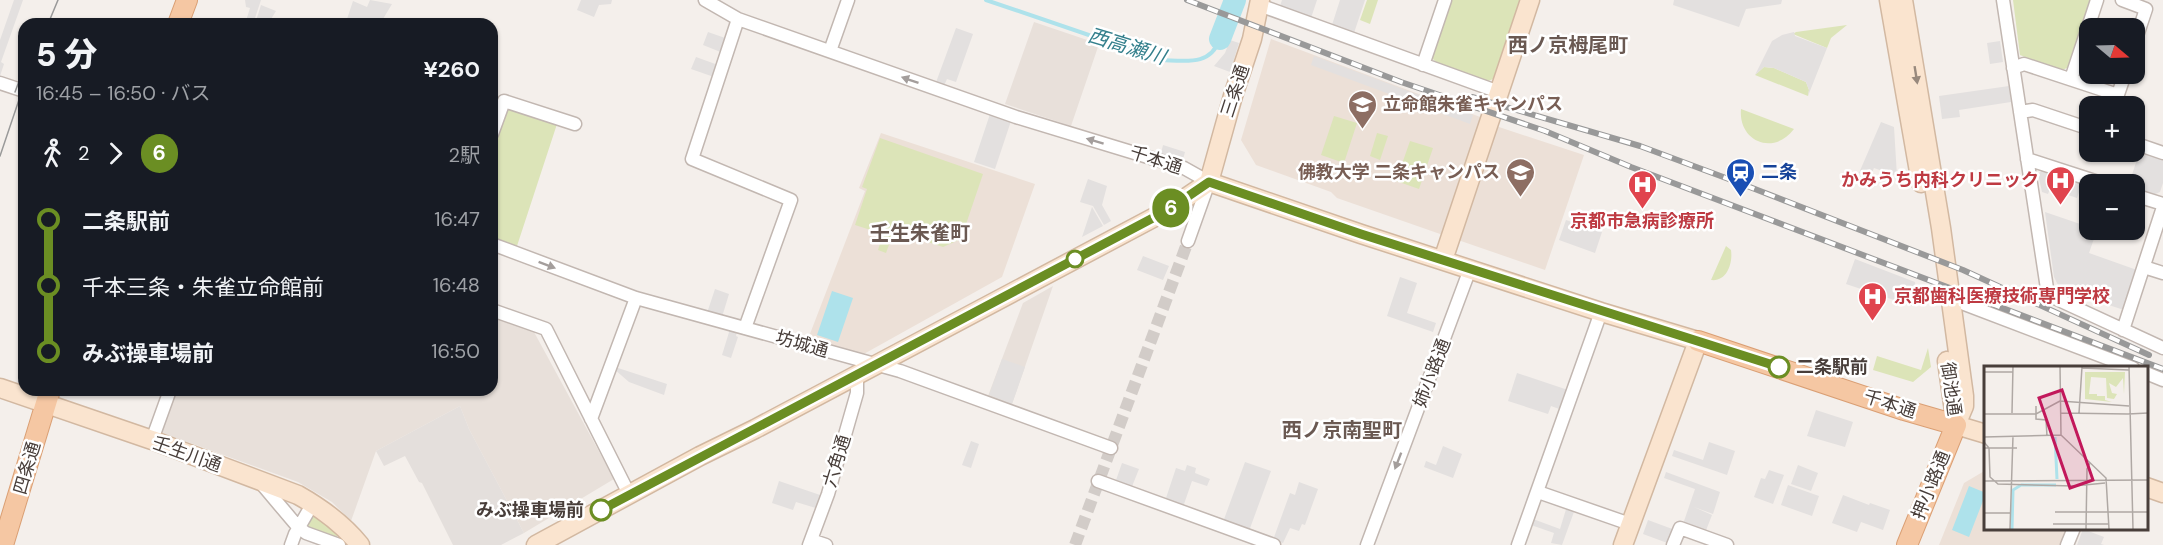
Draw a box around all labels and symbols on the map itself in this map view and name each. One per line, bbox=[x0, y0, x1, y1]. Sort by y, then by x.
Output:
north arrow bbox=[2079, 18, 2145, 84]
water label: 西高瀬川 bbox=[1085, 22, 1171, 71]
district label: 西ノ京栂尾町 bbox=[1508, 32, 1628, 58]
street label: 三条通 bbox=[1215, 62, 1255, 120]
one-way arrow bbox=[1912, 66, 1921, 85]
one-way arrow bbox=[901, 74, 919, 84]
school or university icon: 立命館朱雀キャンパス bbox=[1346, 88, 1378, 130]
place label: 立命館朱雀キャンパス bbox=[1383, 92, 1563, 116]
one-way arrow bbox=[1086, 136, 1104, 145]
street label: 千本通 bbox=[1127, 140, 1185, 180]
school or university icon: 佛教大学 二条キャンパス bbox=[1505, 156, 1537, 198]
station icon: 二条 bbox=[1724, 156, 1756, 198]
place label: 佛教大学 二条キャンパス bbox=[1298, 160, 1500, 184]
place label: 二条 bbox=[1761, 160, 1797, 184]
hospital icon: かみうち内科クリニック bbox=[2044, 164, 2076, 206]
hospital icon: 京都市急病診療所 bbox=[1626, 168, 1658, 210]
place label: かみうち内科クリニック bbox=[1841, 168, 2039, 192]
line badge: 6 bbox=[1152, 188, 1190, 228]
place label: 京都市急病診療所 bbox=[1570, 209, 1714, 233]
district label: 壬生朱雀町 bbox=[870, 220, 970, 246]
unlabelled marker bbox=[1066, 250, 1084, 268]
one-way arrow bbox=[538, 260, 556, 270]
hospital icon: 京都歯科医療技術専門学校 bbox=[1857, 280, 1889, 322]
place label: 京都歯科医療技術専門学校 bbox=[1894, 284, 2110, 308]
street label: 坊城通 bbox=[773, 325, 831, 363]
street label: 姉小路通 bbox=[1408, 335, 1456, 411]
place label: 二条駅前 bbox=[1796, 355, 1868, 379]
marker: 二条駅前 bbox=[1768, 356, 1790, 378]
street label: 御池通 bbox=[1935, 361, 1967, 417]
inset map bbox=[1984, 366, 2148, 530]
street label: 千本通 bbox=[1861, 384, 1919, 424]
district label: 西ノ京南聖町 bbox=[1282, 417, 1402, 443]
street label: 壬生川通 bbox=[149, 430, 225, 478]
street label: 六角通 bbox=[818, 432, 856, 490]
street label: 四条通 bbox=[8, 439, 46, 497]
street label: 押小路通 bbox=[1906, 447, 1956, 523]
one-way arrow bbox=[1393, 453, 1403, 471]
place label: みぶ操車場前 bbox=[476, 498, 584, 522]
marker: みぶ操車場前 bbox=[590, 499, 612, 521]

